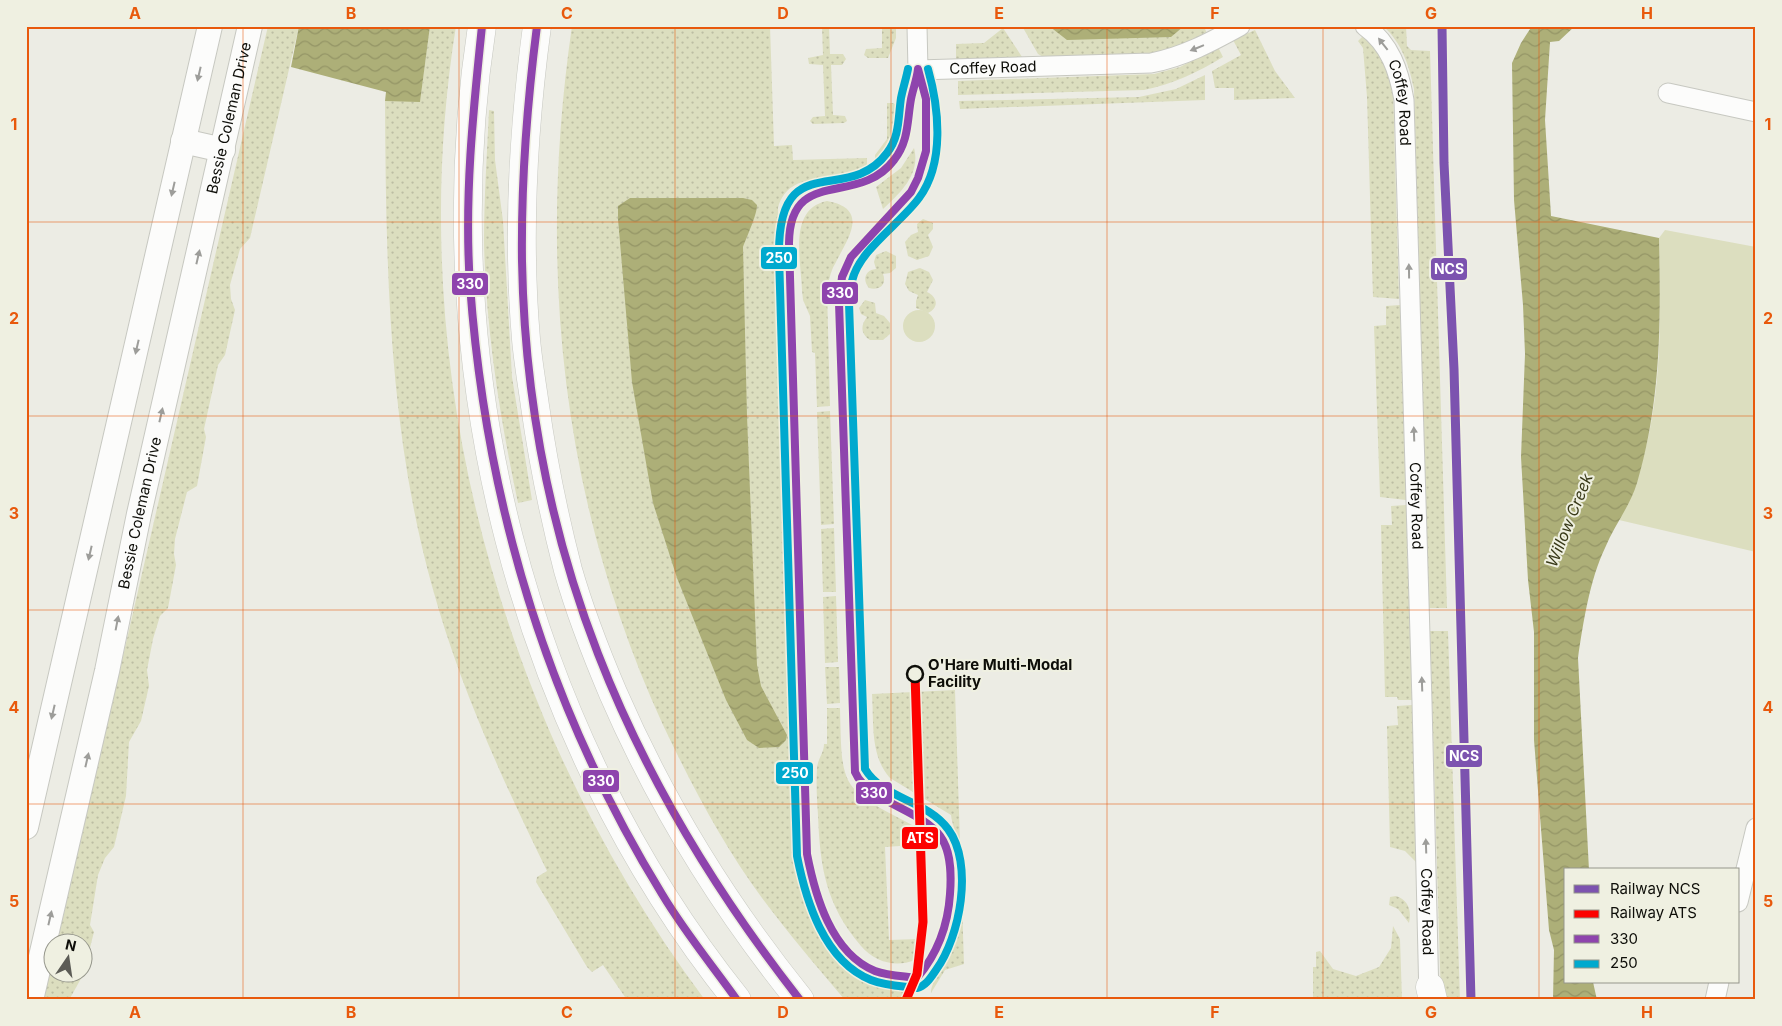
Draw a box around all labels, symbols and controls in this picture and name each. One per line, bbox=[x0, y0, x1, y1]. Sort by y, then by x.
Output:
text: A bbox=[129, 3, 141, 23]
text: B bbox=[346, 3, 356, 23]
text: C bbox=[561, 3, 573, 23]
text: D bbox=[777, 3, 789, 23]
text: E bbox=[994, 3, 1004, 23]
text: F bbox=[1210, 3, 1220, 23]
text: G bbox=[1425, 3, 1437, 23]
text: H bbox=[1641, 3, 1653, 23]
one-way arrow bbox=[1377, 38, 1388, 51]
street label: Bessie Coleman Drive bbox=[202, 40, 255, 196]
one-way arrow bbox=[1189, 45, 1204, 52]
street label: Coffey Road bbox=[949, 56, 1037, 78]
street label: Coffey Road bbox=[1384, 56, 1415, 146]
one-way arrow bbox=[195, 66, 203, 81]
text: 1 bbox=[11, 114, 17, 134]
text: 1 bbox=[1765, 114, 1771, 134]
one-way arrow bbox=[168, 181, 176, 197]
line badge: 250 bbox=[760, 246, 798, 270]
one-way arrow bbox=[194, 249, 202, 265]
text: 250 bbox=[765, 249, 793, 266]
line badge: NCS bbox=[1430, 257, 1468, 281]
text: NCS bbox=[1434, 260, 1464, 277]
one-way arrow bbox=[1405, 263, 1413, 279]
line badge: 330 bbox=[451, 272, 489, 296]
text: 330 bbox=[456, 275, 484, 292]
line badge: 330 bbox=[821, 281, 859, 305]
text: 330 bbox=[826, 284, 854, 301]
text: 2 bbox=[9, 308, 19, 328]
text: 2 bbox=[1763, 308, 1773, 328]
one-way arrow bbox=[133, 340, 141, 355]
one-way arrow bbox=[157, 408, 165, 423]
one-way arrow bbox=[1410, 426, 1418, 442]
street label: Bessie Coleman Drive bbox=[114, 435, 165, 591]
street label: Coffey Road bbox=[1406, 462, 1427, 550]
water label: Willow Creek bbox=[1541, 470, 1597, 570]
text: 3 bbox=[9, 503, 19, 523]
text: 3 bbox=[1763, 503, 1773, 523]
one-way arrow bbox=[86, 546, 94, 561]
one-way arrow bbox=[113, 615, 121, 631]
place label: O'Hare Multi-Modal Facility bbox=[928, 655, 1072, 691]
marker: O'Hare Multi-Modal Facility bbox=[906, 665, 924, 683]
one-way arrow bbox=[1417, 675, 1425, 691]
text: 4 bbox=[9, 697, 20, 717]
text: 4 bbox=[1763, 697, 1774, 717]
one-way arrow bbox=[49, 704, 57, 719]
line badge: NCS bbox=[1445, 744, 1483, 768]
text: NCS bbox=[1449, 747, 1479, 764]
one-way arrow bbox=[83, 752, 91, 767]
line badge: 250 bbox=[775, 761, 814, 785]
text: 250 bbox=[781, 764, 809, 781]
line badge: 330 bbox=[582, 769, 620, 793]
text: 330 bbox=[587, 772, 615, 789]
line badge: 330 bbox=[855, 781, 893, 805]
text: 330 bbox=[860, 784, 888, 801]
line badge: ATS bbox=[901, 826, 939, 850]
text: ATS bbox=[906, 829, 934, 846]
one-way arrow bbox=[1422, 838, 1430, 854]
street label: Coffey Road bbox=[1417, 868, 1438, 956]
legend bbox=[1564, 868, 1740, 984]
text: Railway NCS bbox=[1610, 879, 1700, 898]
text: 5 bbox=[9, 891, 19, 911]
text: 5 bbox=[1763, 891, 1773, 911]
text: Railway ATS bbox=[1610, 903, 1697, 922]
one-way arrow bbox=[46, 911, 54, 926]
text: 330 bbox=[1610, 929, 1638, 948]
north arrow bbox=[42, 934, 92, 984]
text: N bbox=[64, 935, 78, 954]
text: 250 bbox=[1610, 953, 1638, 972]
text: A bbox=[129, 1002, 141, 1022]
text: B bbox=[346, 1002, 356, 1022]
text: C bbox=[561, 1002, 573, 1022]
text: D bbox=[777, 1002, 789, 1022]
text: E bbox=[994, 1002, 1004, 1022]
text: F bbox=[1210, 1002, 1220, 1022]
text: G bbox=[1425, 1002, 1437, 1022]
text: H bbox=[1641, 1002, 1653, 1022]

